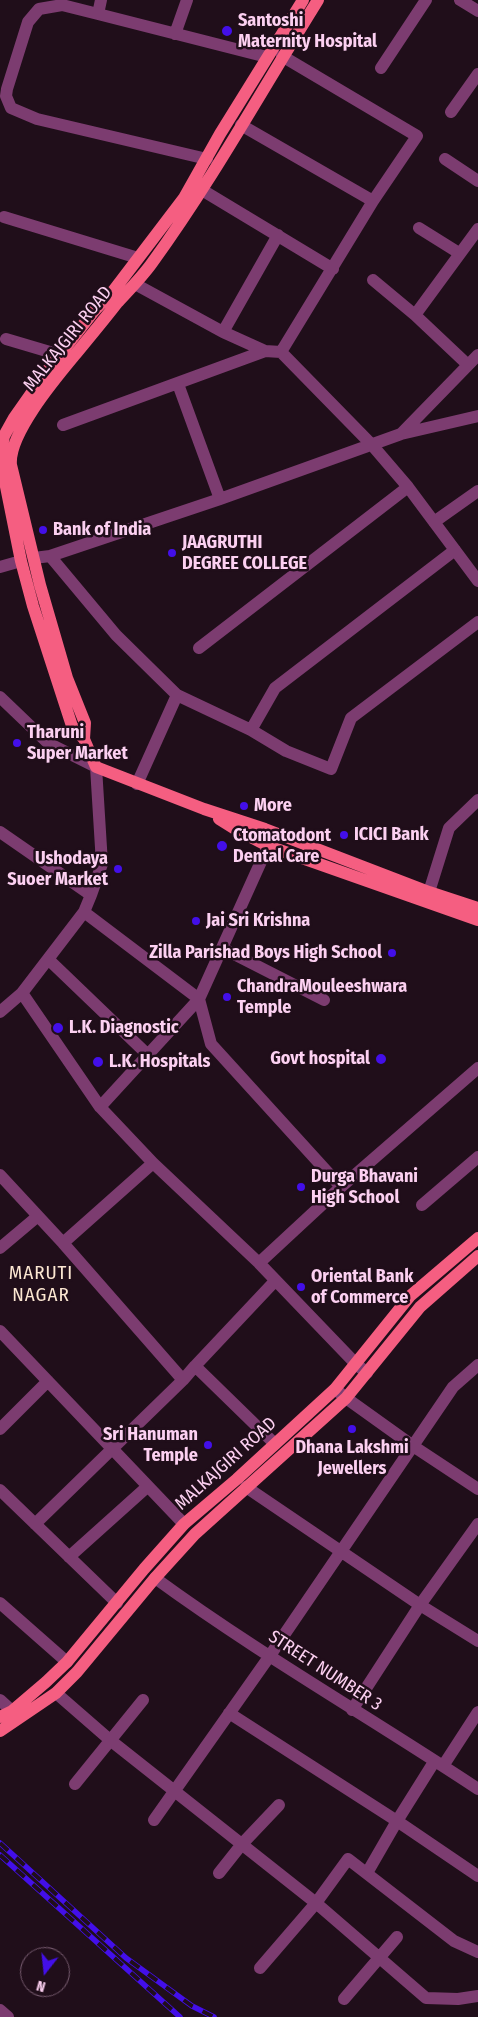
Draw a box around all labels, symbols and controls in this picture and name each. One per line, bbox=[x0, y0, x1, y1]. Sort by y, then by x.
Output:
place label: Santoshi Maternity Hospital bbox=[238, 10, 377, 52]
marker: Santoshi Maternity Hospital bbox=[220, 24, 234, 38]
street label: MALKAJGIRI ROAD bbox=[19, 282, 117, 396]
place label: Bank of India bbox=[53, 519, 151, 541]
marker: Bank of India bbox=[37, 524, 49, 536]
place label: JAAGRUTHI DEGREE COLLEGE bbox=[182, 532, 307, 574]
marker: JAAGRUTHI DEGREE COLLEGE bbox=[166, 547, 178, 559]
place label: Tharuni Super Market bbox=[27, 722, 128, 764]
marker: Tharuni Super Market bbox=[11, 737, 23, 749]
place label: More bbox=[254, 795, 292, 817]
marker: More bbox=[238, 800, 250, 812]
place label: ICICI Bank bbox=[354, 824, 429, 846]
place label: Ctomatodont Dental Care bbox=[233, 825, 331, 868]
marker: ICICI Bank bbox=[338, 829, 350, 841]
marker: Ctomatodont Dental Care bbox=[215, 839, 229, 853]
place label: Ushodaya Suoer Market bbox=[7, 848, 108, 891]
marker: Ushodaya Suoer Market bbox=[112, 863, 124, 875]
place label: Jai Sri Krishna bbox=[206, 910, 310, 932]
marker: Jai Sri Krishna bbox=[190, 915, 202, 927]
place label: Zilla Parishad Boys High School bbox=[149, 942, 382, 964]
marker: Zilla Parishad Boys High School bbox=[386, 947, 398, 959]
place label: ChandraMouleeshwara Temple bbox=[237, 976, 407, 1019]
marker: ChandraMouleeshwara Temple bbox=[221, 991, 233, 1003]
place label: L.K. Diagnostic bbox=[69, 1017, 179, 1039]
marker: L.K. Diagnostic bbox=[51, 1021, 65, 1035]
place label: Govt hospital bbox=[270, 1048, 370, 1070]
place label: L.K. Hospitals bbox=[109, 1051, 210, 1073]
marker: Govt hospital bbox=[374, 1052, 388, 1066]
marker: L.K. Hospitals bbox=[91, 1055, 105, 1069]
place label: Durga Bhavani High School bbox=[311, 1166, 418, 1208]
marker: Durga Bhavani High School bbox=[295, 1181, 307, 1193]
district label: MARUTI NAGAR bbox=[8, 1263, 74, 1307]
place label: Oriental Bank of Commerce bbox=[311, 1266, 413, 1308]
marker: Oriental Bank of Commerce bbox=[295, 1281, 307, 1293]
street label: MALKAJGIRI ROAD bbox=[171, 1413, 281, 1515]
marker: Dhana Lakshmi Jewellers bbox=[346, 1423, 358, 1435]
place label: Sri Hanuman Temple bbox=[103, 1424, 198, 1466]
place label: Dhana Lakshmi Jewellers bbox=[295, 1437, 409, 1480]
marker: Sri Hanuman Temple bbox=[202, 1439, 214, 1451]
street label: STREET NUMBER 3 bbox=[264, 1626, 386, 1716]
north arrow bbox=[20, 1947, 70, 1997]
text: N bbox=[35, 1977, 47, 1995]

